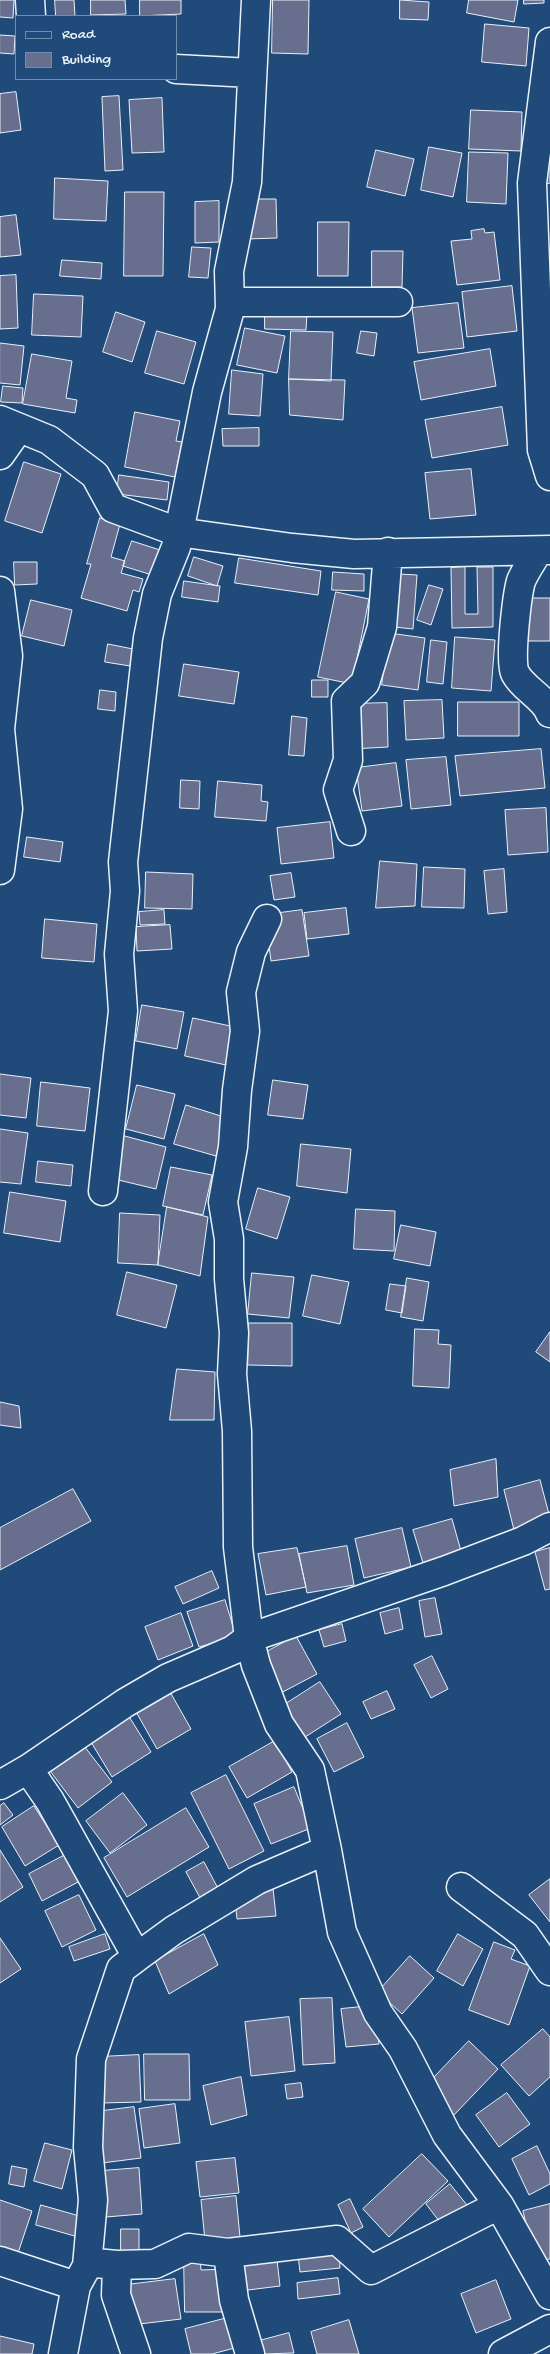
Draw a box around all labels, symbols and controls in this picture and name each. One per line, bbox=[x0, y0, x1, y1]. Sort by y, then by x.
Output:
legend bbox=[15, 15, 178, 80]
text: Road bbox=[62, 26, 95, 44]
text: Building bbox=[62, 51, 111, 69]

